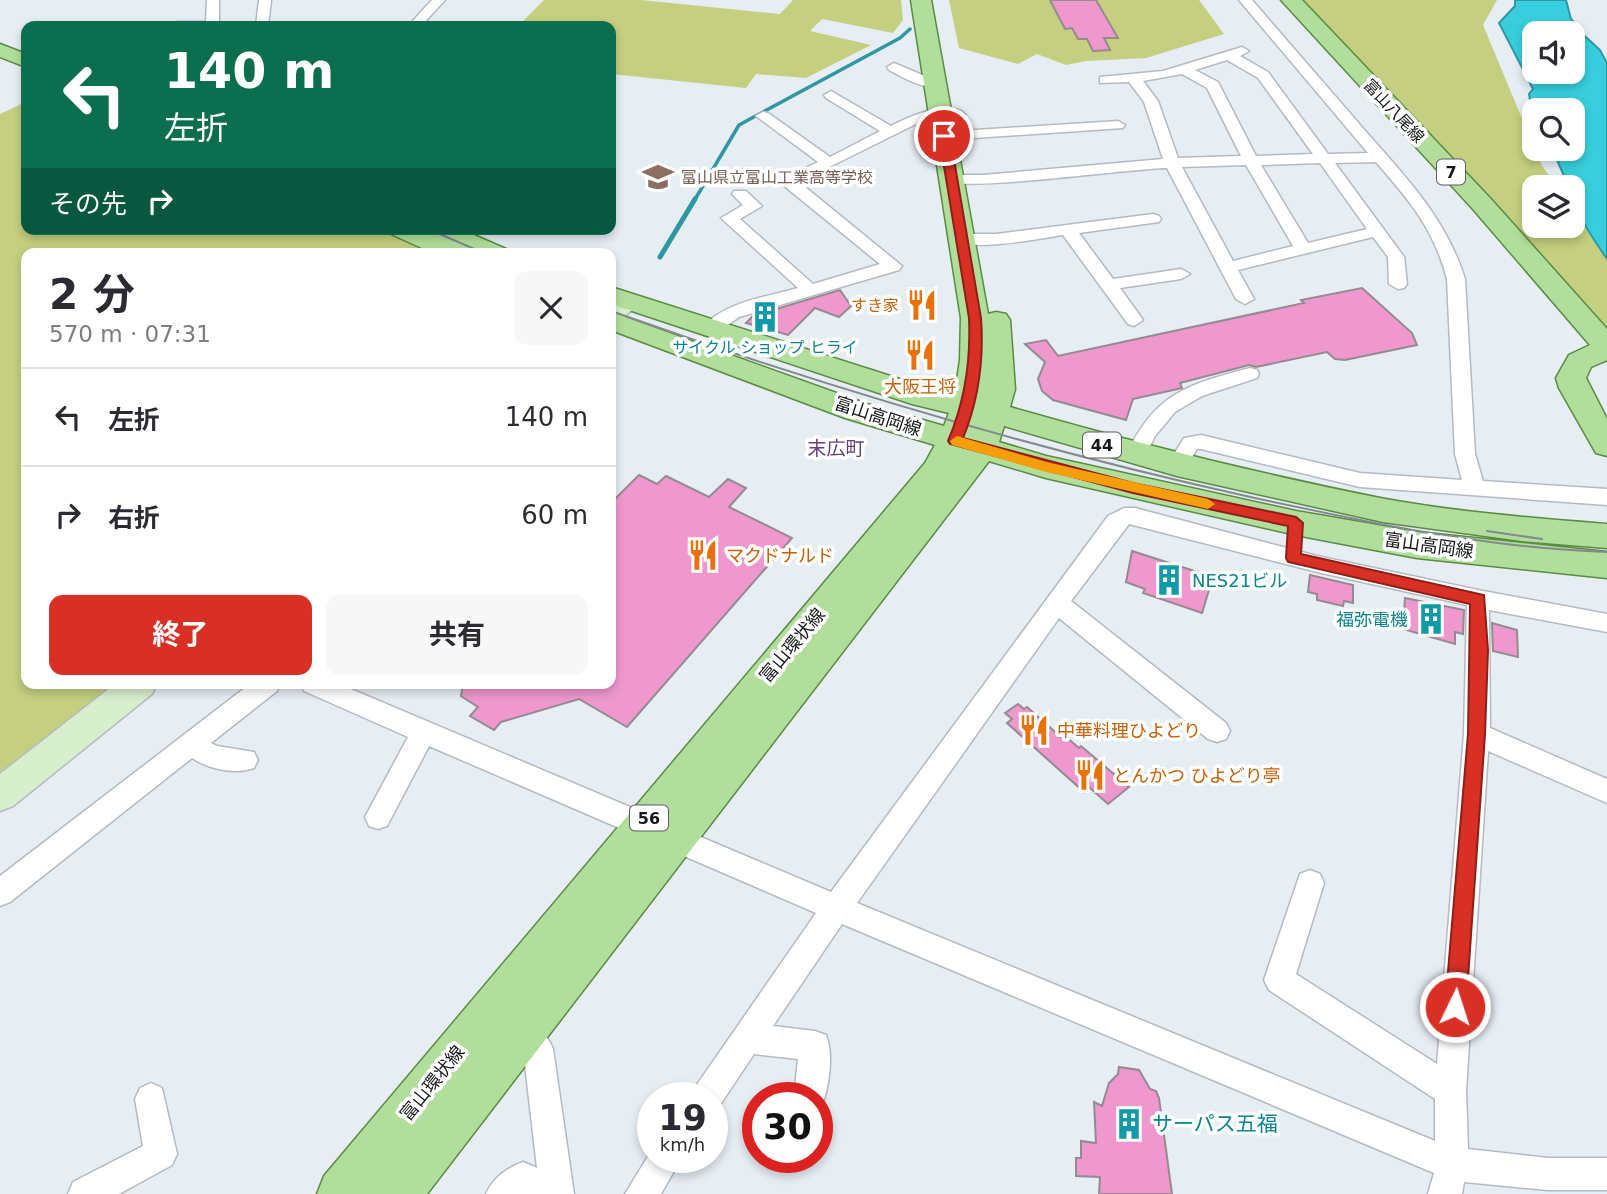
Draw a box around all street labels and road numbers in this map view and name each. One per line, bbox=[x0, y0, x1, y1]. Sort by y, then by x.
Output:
street label: 富山八尾線 bbox=[1360, 75, 1428, 147]
road number: 7 bbox=[1437, 160, 1465, 184]
street label: 富山高岡線 bbox=[832, 392, 924, 440]
road number: 44 bbox=[1083, 432, 1121, 458]
street label: 富山高岡線 bbox=[1383, 528, 1475, 562]
street label: 富山環状線 bbox=[755, 604, 829, 686]
road number: 56 bbox=[630, 806, 668, 831]
street label: 富山環状線 bbox=[396, 1041, 468, 1125]

